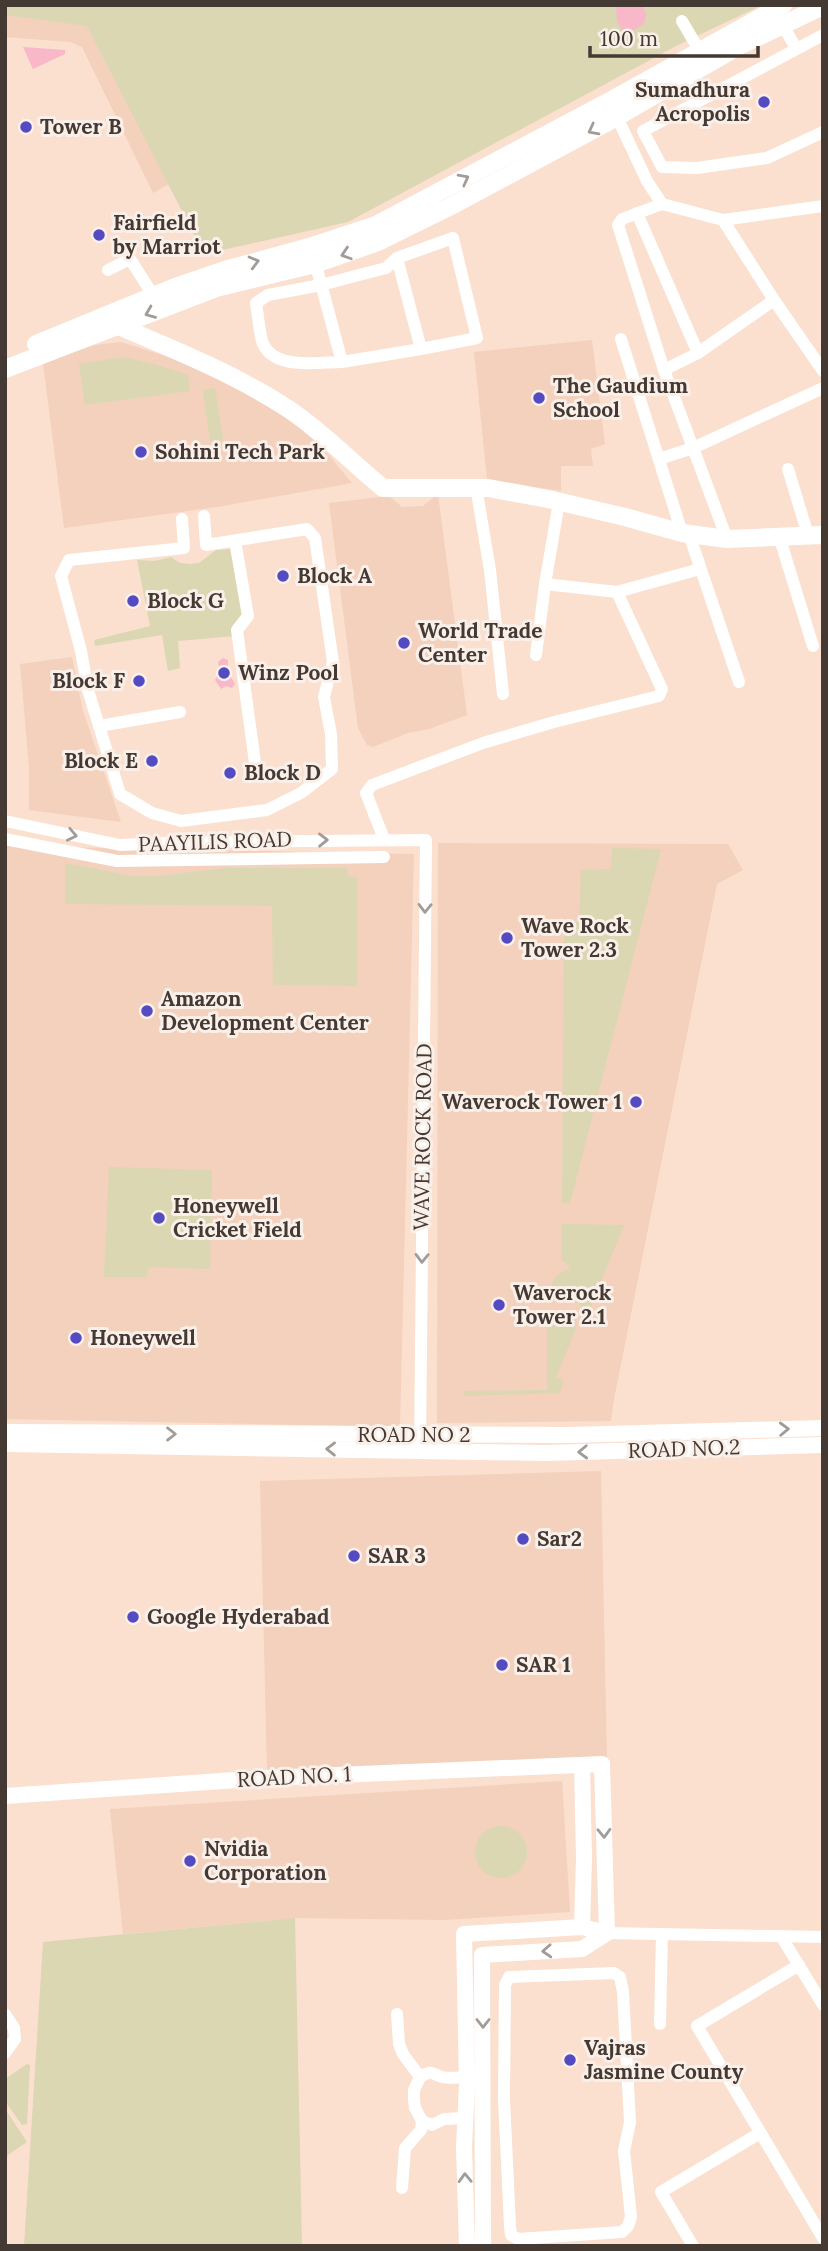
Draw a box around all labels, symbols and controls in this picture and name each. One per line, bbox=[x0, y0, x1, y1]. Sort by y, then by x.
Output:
scale bar bbox=[590, 14, 758, 58]
text: 100 m bbox=[600, 25, 658, 52]
place label: Sumadhura Acropolis bbox=[635, 76, 750, 127]
marker: Sumadhura Acropolis bbox=[756, 94, 772, 110]
place label: Tower B bbox=[40, 113, 122, 140]
marker: Tower B bbox=[18, 119, 34, 135]
one-way arrow bbox=[587, 121, 600, 135]
one-way arrow bbox=[457, 174, 470, 187]
place label: Fairfield by Marriot bbox=[112, 209, 221, 260]
marker: Fairfield by Marriot bbox=[91, 227, 107, 243]
one-way arrow bbox=[340, 246, 352, 261]
one-way arrow bbox=[248, 256, 260, 271]
one-way arrow bbox=[144, 304, 156, 318]
place label: The Gaudium School bbox=[553, 372, 688, 423]
marker: The Gaudium School bbox=[531, 390, 547, 406]
place label: Sohini Tech Park bbox=[155, 438, 325, 465]
marker: Sohini Tech Park bbox=[133, 444, 149, 460]
place label: Block A bbox=[297, 562, 372, 589]
marker: Block A bbox=[275, 568, 291, 584]
place label: Block G bbox=[147, 587, 224, 614]
marker: Block G bbox=[125, 593, 141, 609]
place label: World Trade Center bbox=[418, 617, 543, 668]
marker: World Trade Center bbox=[396, 635, 412, 651]
place label: Winz Pool bbox=[238, 659, 339, 686]
marker: Winz Pool bbox=[216, 665, 232, 681]
place label: Block F bbox=[52, 667, 125, 694]
marker: Block F bbox=[131, 673, 147, 689]
place label: Block E bbox=[64, 747, 138, 774]
marker: Block E bbox=[144, 753, 160, 769]
place label: Block D bbox=[244, 759, 321, 786]
marker: Block D bbox=[222, 765, 238, 781]
street label: PAAYILIS ROAD bbox=[138, 825, 292, 858]
one-way arrow bbox=[66, 827, 78, 842]
one-way arrow bbox=[318, 832, 329, 847]
one-way arrow bbox=[417, 903, 433, 914]
place label: Wave Rock Tower 2.3 bbox=[521, 912, 629, 963]
marker: Wave Rock Tower 2.3 bbox=[499, 930, 515, 946]
place label: Amazon Development Center bbox=[161, 985, 369, 1036]
marker: Amazon Development Center bbox=[139, 1003, 155, 1019]
street label: WAVE ROCK ROAD bbox=[407, 1043, 438, 1231]
place label: Waverock Tower 1 bbox=[442, 1088, 622, 1115]
marker: Waverock Tower 1 bbox=[628, 1094, 644, 1110]
place label: Honeywell Cricket Field bbox=[173, 1192, 302, 1243]
marker: Honeywell Cricket Field bbox=[151, 1210, 167, 1226]
one-way arrow bbox=[414, 1253, 430, 1263]
place label: Waverock Tower 2.1 bbox=[513, 1279, 612, 1330]
marker: Waverock Tower 2.1 bbox=[491, 1297, 507, 1313]
place label: Honeywell bbox=[90, 1324, 196, 1351]
marker: Honeywell bbox=[68, 1330, 84, 1346]
street label: ROAD NO 2 bbox=[357, 1421, 471, 1448]
one-way arrow bbox=[780, 1421, 790, 1437]
one-way arrow bbox=[167, 1426, 177, 1442]
street label: ROAD NO.2 bbox=[627, 1433, 741, 1464]
one-way arrow bbox=[325, 1441, 336, 1456]
one-way arrow bbox=[577, 1444, 588, 1459]
place label: Sar2 bbox=[537, 1525, 582, 1552]
marker: Sar2 bbox=[515, 1531, 531, 1547]
place label: SAR 3 bbox=[368, 1542, 426, 1569]
marker: SAR 3 bbox=[346, 1548, 362, 1564]
place label: Google Hyderabad bbox=[147, 1603, 330, 1630]
marker: Google Hyderabad bbox=[125, 1609, 141, 1625]
place label: SAR 1 bbox=[516, 1651, 571, 1678]
marker: SAR 1 bbox=[494, 1657, 510, 1673]
street label: ROAD NO. 1 bbox=[236, 1760, 352, 1793]
one-way arrow bbox=[597, 1827, 612, 1838]
place label: Nvidia Corporation bbox=[204, 1835, 327, 1886]
marker: Nvidia Corporation bbox=[182, 1853, 198, 1869]
one-way arrow bbox=[541, 1943, 552, 1958]
one-way arrow bbox=[475, 2018, 490, 2029]
place label: Vajras Jasmine County bbox=[584, 2034, 744, 2085]
marker: Vajras Jasmine County bbox=[562, 2052, 578, 2068]
one-way arrow bbox=[458, 2172, 473, 2183]

